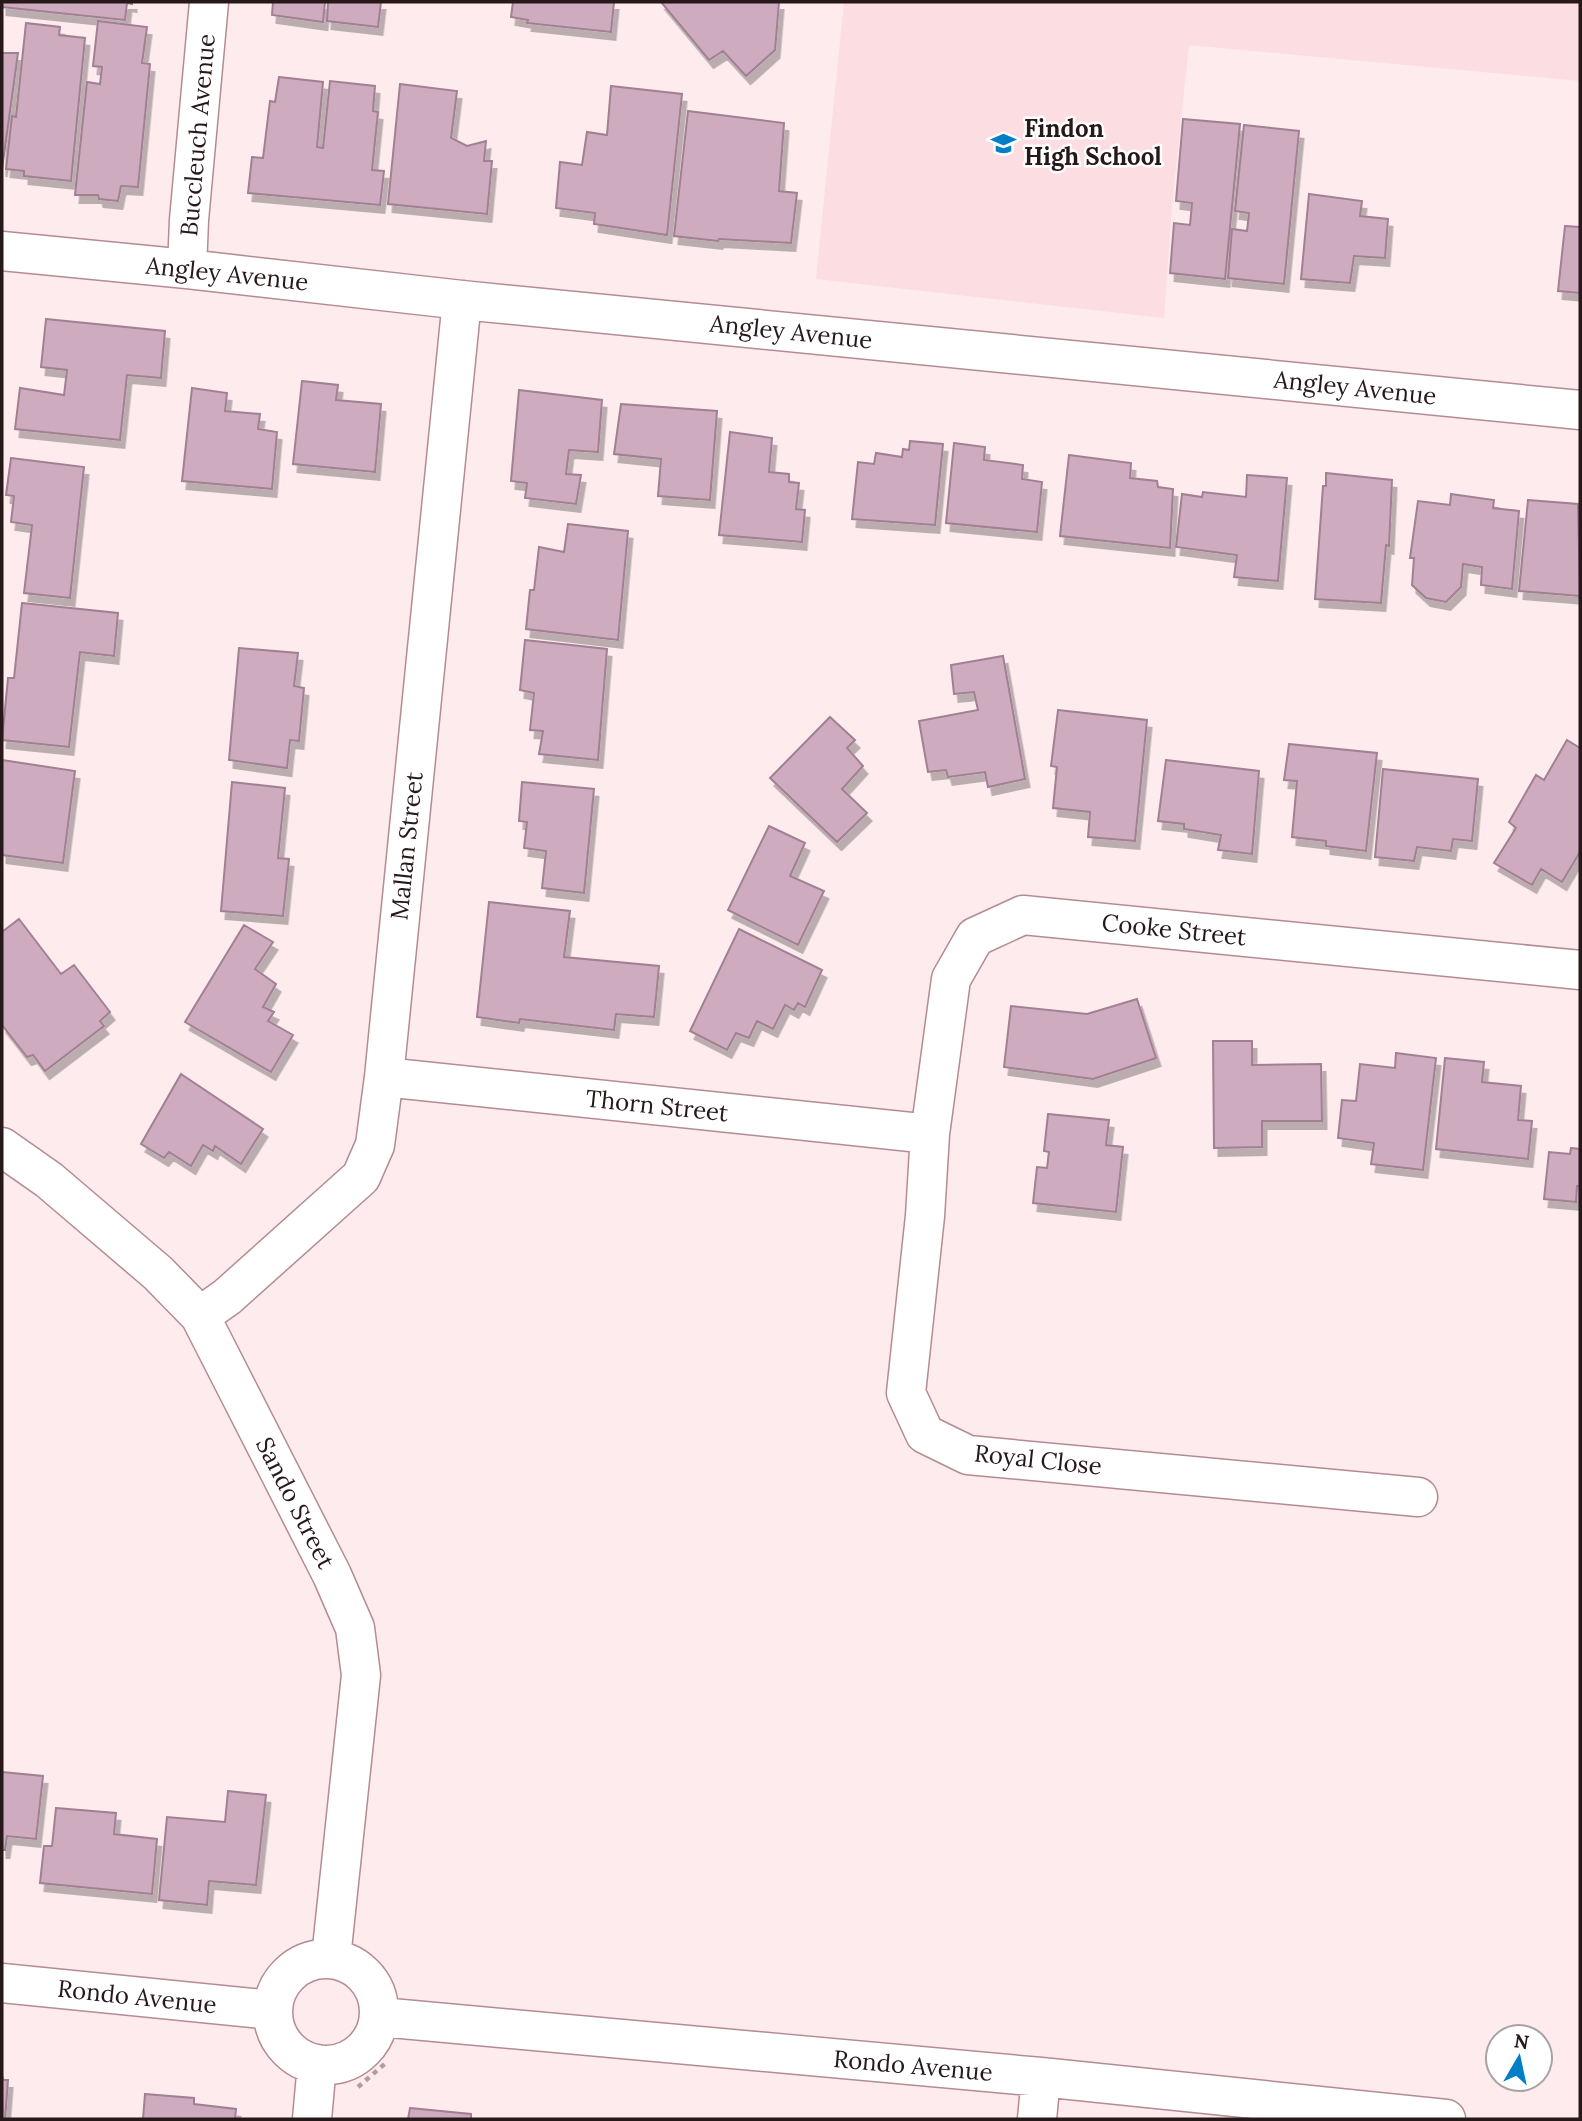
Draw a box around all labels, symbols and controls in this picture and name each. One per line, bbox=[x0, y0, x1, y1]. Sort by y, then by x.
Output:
street label: Buccleuch Avenue bbox=[173, 32, 222, 238]
place label: Findon High School bbox=[1024, 113, 1162, 172]
school or university icon: Findon High School bbox=[990, 129, 1018, 157]
street label: Angley Avenue bbox=[143, 249, 310, 297]
street label: Angley Avenue bbox=[707, 307, 874, 355]
street label: Angley Avenue bbox=[1271, 363, 1438, 411]
street label: Mallan Street bbox=[383, 770, 430, 922]
street label: Cooke Street bbox=[1100, 907, 1248, 953]
street label: Thorn Street bbox=[584, 1083, 731, 1128]
street label: Sando Street bbox=[249, 1432, 342, 1574]
street label: Royal Close bbox=[973, 1437, 1103, 1482]
street label: Rondo Avenue bbox=[56, 1973, 218, 2020]
north arrow bbox=[1484, 2023, 1554, 2093]
text: N bbox=[1513, 2028, 1531, 2054]
street label: Rondo Avenue bbox=[832, 2043, 994, 2088]

